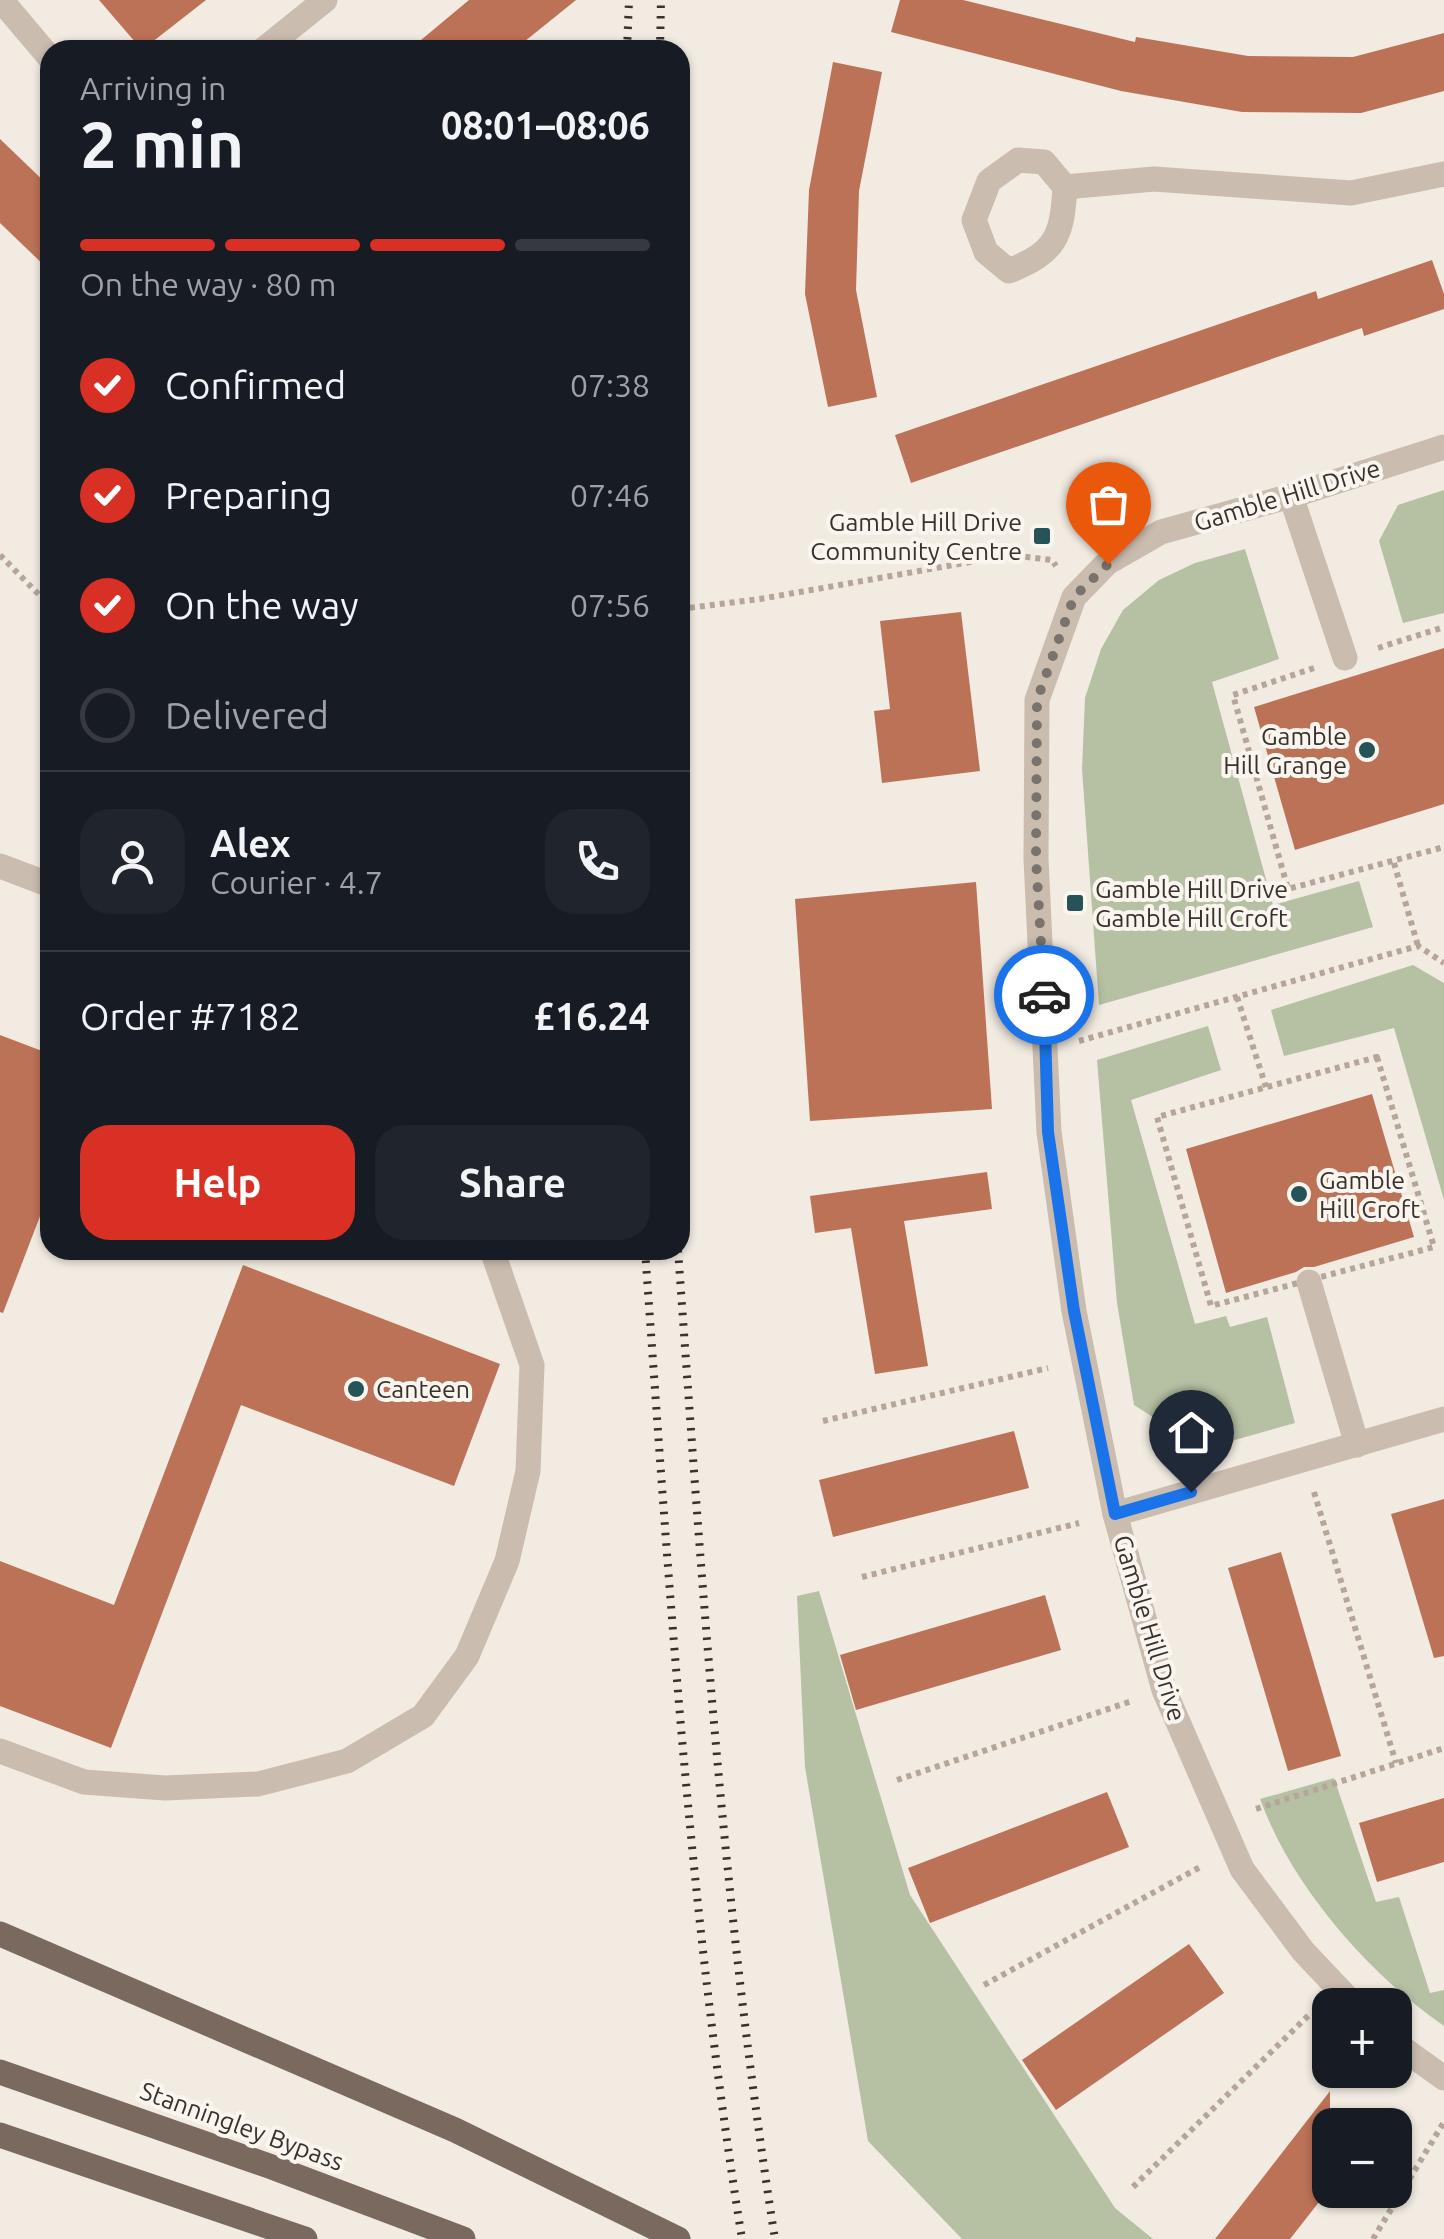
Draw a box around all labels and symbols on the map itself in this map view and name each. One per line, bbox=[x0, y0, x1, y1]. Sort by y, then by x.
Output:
street label: Gamble Hill Drive bbox=[1191, 453, 1383, 537]
pin bbox=[1066, 462, 1151, 565]
place label: Gamble Hill Drive Community Centre bbox=[810, 508, 1022, 565]
marker: Gamble Hill Drive Community Centre bbox=[1031, 525, 1053, 547]
place label: Gamble Hill Grange bbox=[1223, 722, 1347, 779]
marker: Gamble Hill Grange bbox=[1356, 739, 1378, 761]
place label: Gamble Hill Drive Gamble Hill Croft bbox=[1095, 875, 1288, 932]
marker: Gamble Hill Drive Gamble Hill Croft bbox=[1064, 892, 1086, 914]
courier bbox=[994, 945, 1094, 1045]
place label: Gamble Hill Croft bbox=[1319, 1166, 1420, 1223]
marker: Gamble Hill Croft bbox=[1288, 1183, 1310, 1205]
place label: Canteen bbox=[376, 1375, 470, 1403]
marker: Canteen bbox=[345, 1378, 367, 1400]
pin bbox=[1149, 1390, 1234, 1493]
street label: Gamble Hill Drive bbox=[1108, 1532, 1192, 1724]
street label: Stanningley Bypass bbox=[137, 2076, 347, 2176]

